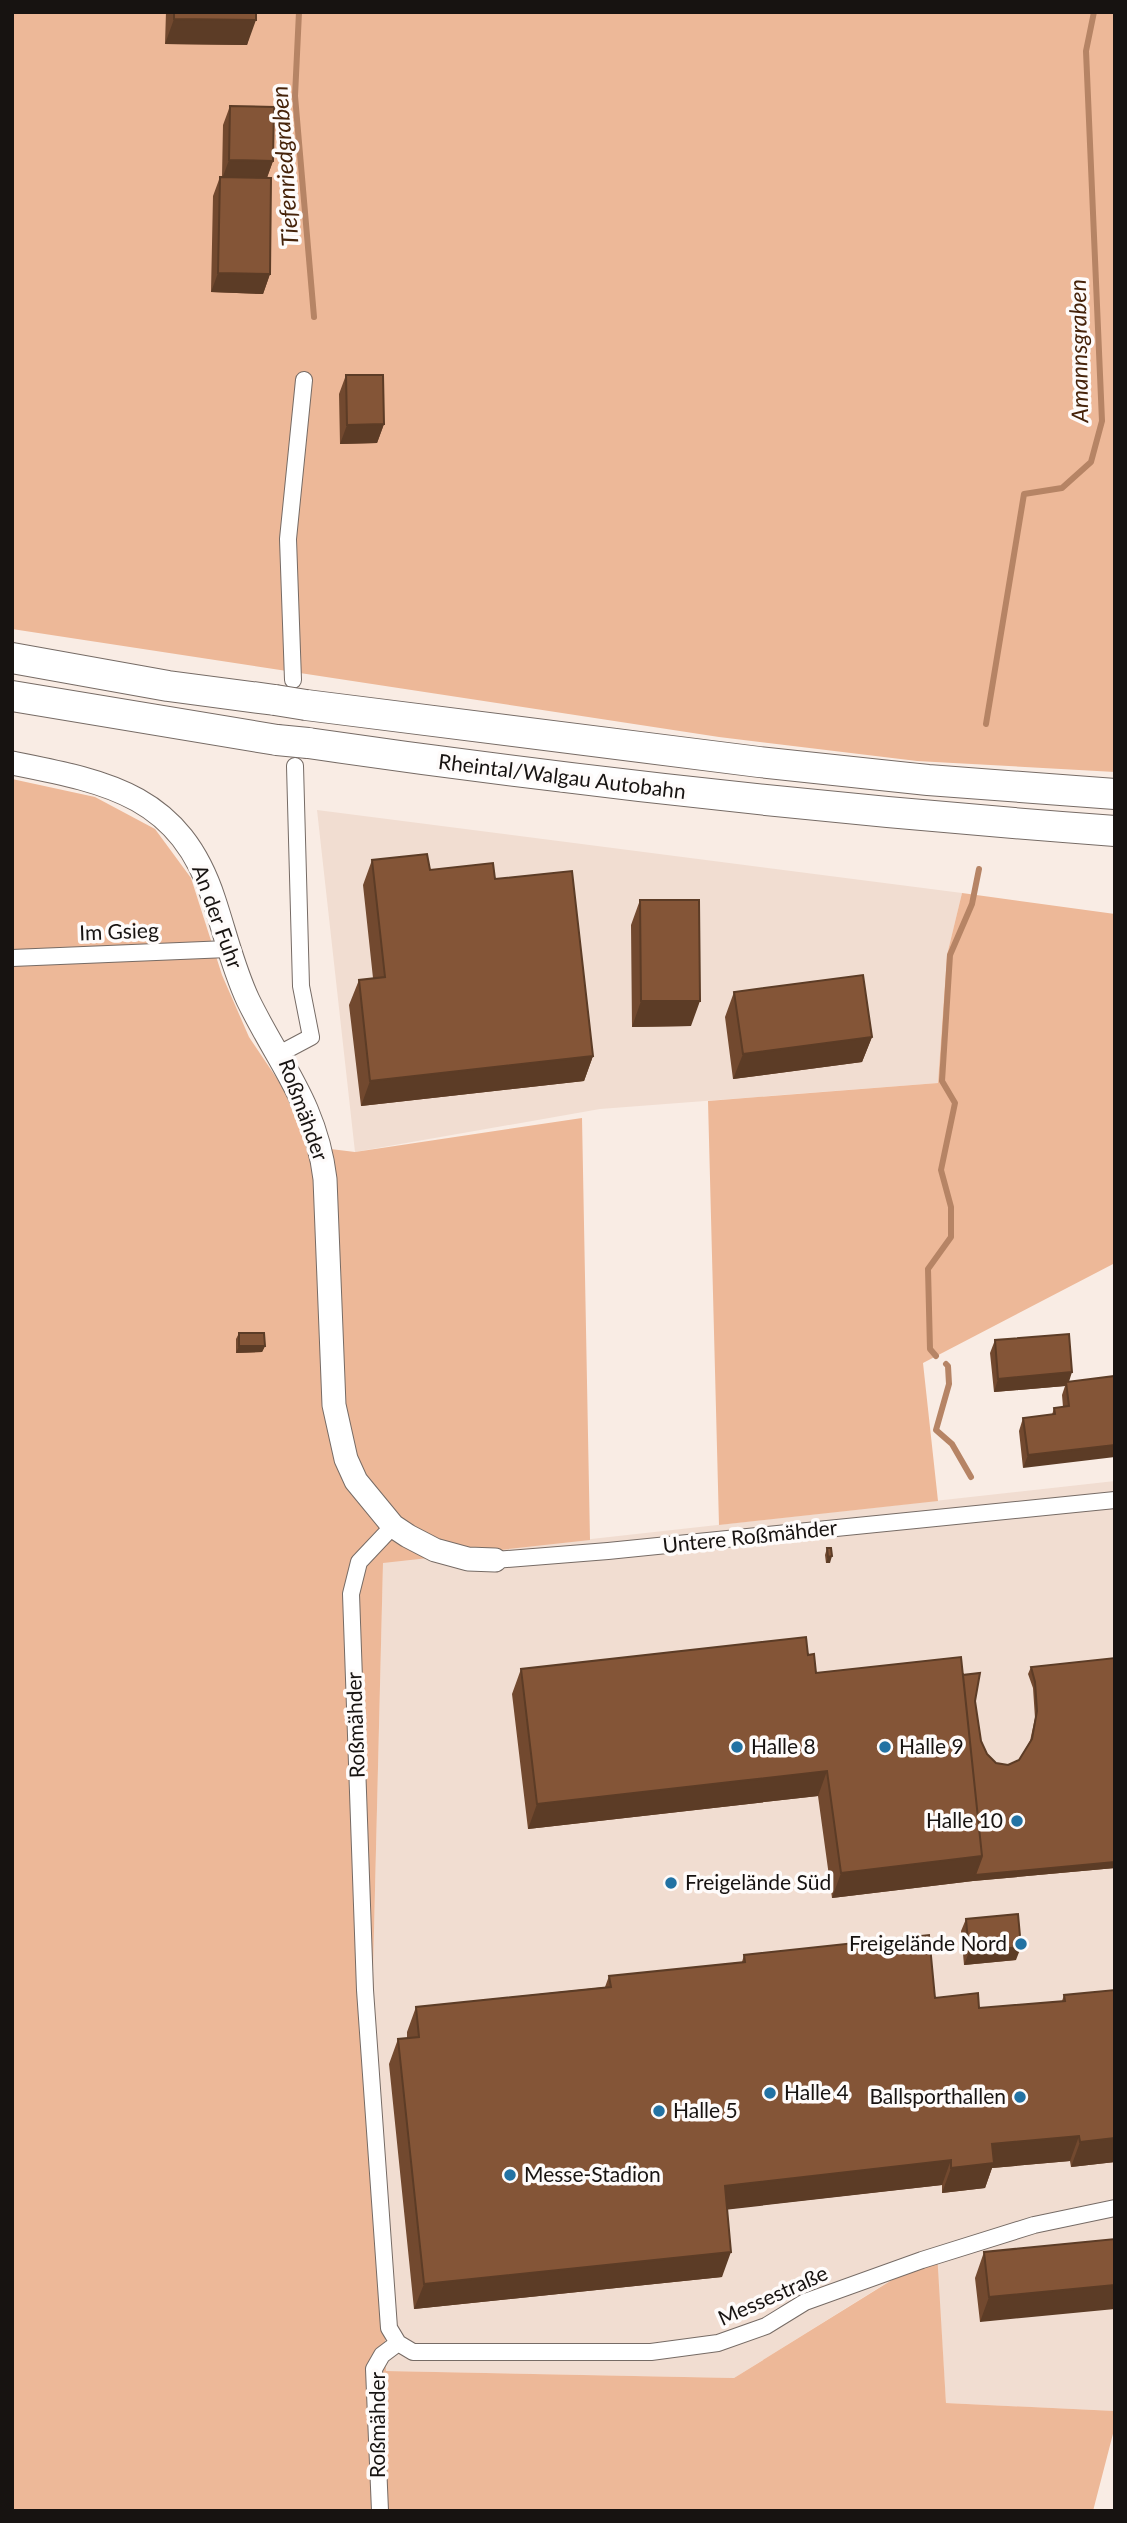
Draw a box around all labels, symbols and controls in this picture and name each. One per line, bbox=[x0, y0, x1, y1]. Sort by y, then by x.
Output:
water label: Tiefenriedgraben bbox=[264, 85, 304, 247]
water label: Amannsgraben bbox=[1063, 279, 1093, 424]
street label: Rheintal/Walgau Autobahn bbox=[437, 748, 687, 803]
street label: An der Fuhr bbox=[188, 861, 249, 972]
street label: Im Gsieg bbox=[79, 917, 159, 944]
street label: Roßmähder bbox=[274, 1055, 334, 1164]
street label: Untere Roßmähder bbox=[661, 1514, 839, 1557]
street label: Roßmähder bbox=[340, 1671, 369, 1779]
place label: Halle 8 bbox=[751, 1733, 816, 1758]
place label: Halle 9 bbox=[899, 1733, 964, 1758]
marker: Halle 8 bbox=[729, 1739, 745, 1755]
marker: Halle 9 bbox=[877, 1739, 893, 1755]
place label: Halle 10 bbox=[926, 1807, 1003, 1832]
marker: Halle 10 bbox=[1009, 1813, 1025, 1829]
place label: Freigelände Süd bbox=[685, 1869, 831, 1894]
marker: Freigelände Süd bbox=[663, 1875, 679, 1891]
place label: Freigelände Nord bbox=[849, 1930, 1007, 1955]
marker: Freigelände Nord bbox=[1013, 1936, 1029, 1952]
place label: Halle 4 bbox=[784, 2079, 849, 2104]
place label: Ballsporthallen bbox=[869, 2083, 1006, 2108]
marker: Halle 4 bbox=[762, 2085, 778, 2101]
marker: Ballsporthallen bbox=[1012, 2089, 1028, 2105]
place label: Halle 5 bbox=[673, 2097, 738, 2122]
marker: Halle 5 bbox=[651, 2103, 667, 2119]
place label: Messe-Stadion bbox=[524, 2161, 661, 2186]
marker: Messe-Stadion bbox=[502, 2167, 518, 2183]
street label: Messestraße bbox=[714, 2259, 831, 2330]
street label: Roßmähder bbox=[364, 2371, 389, 2478]

